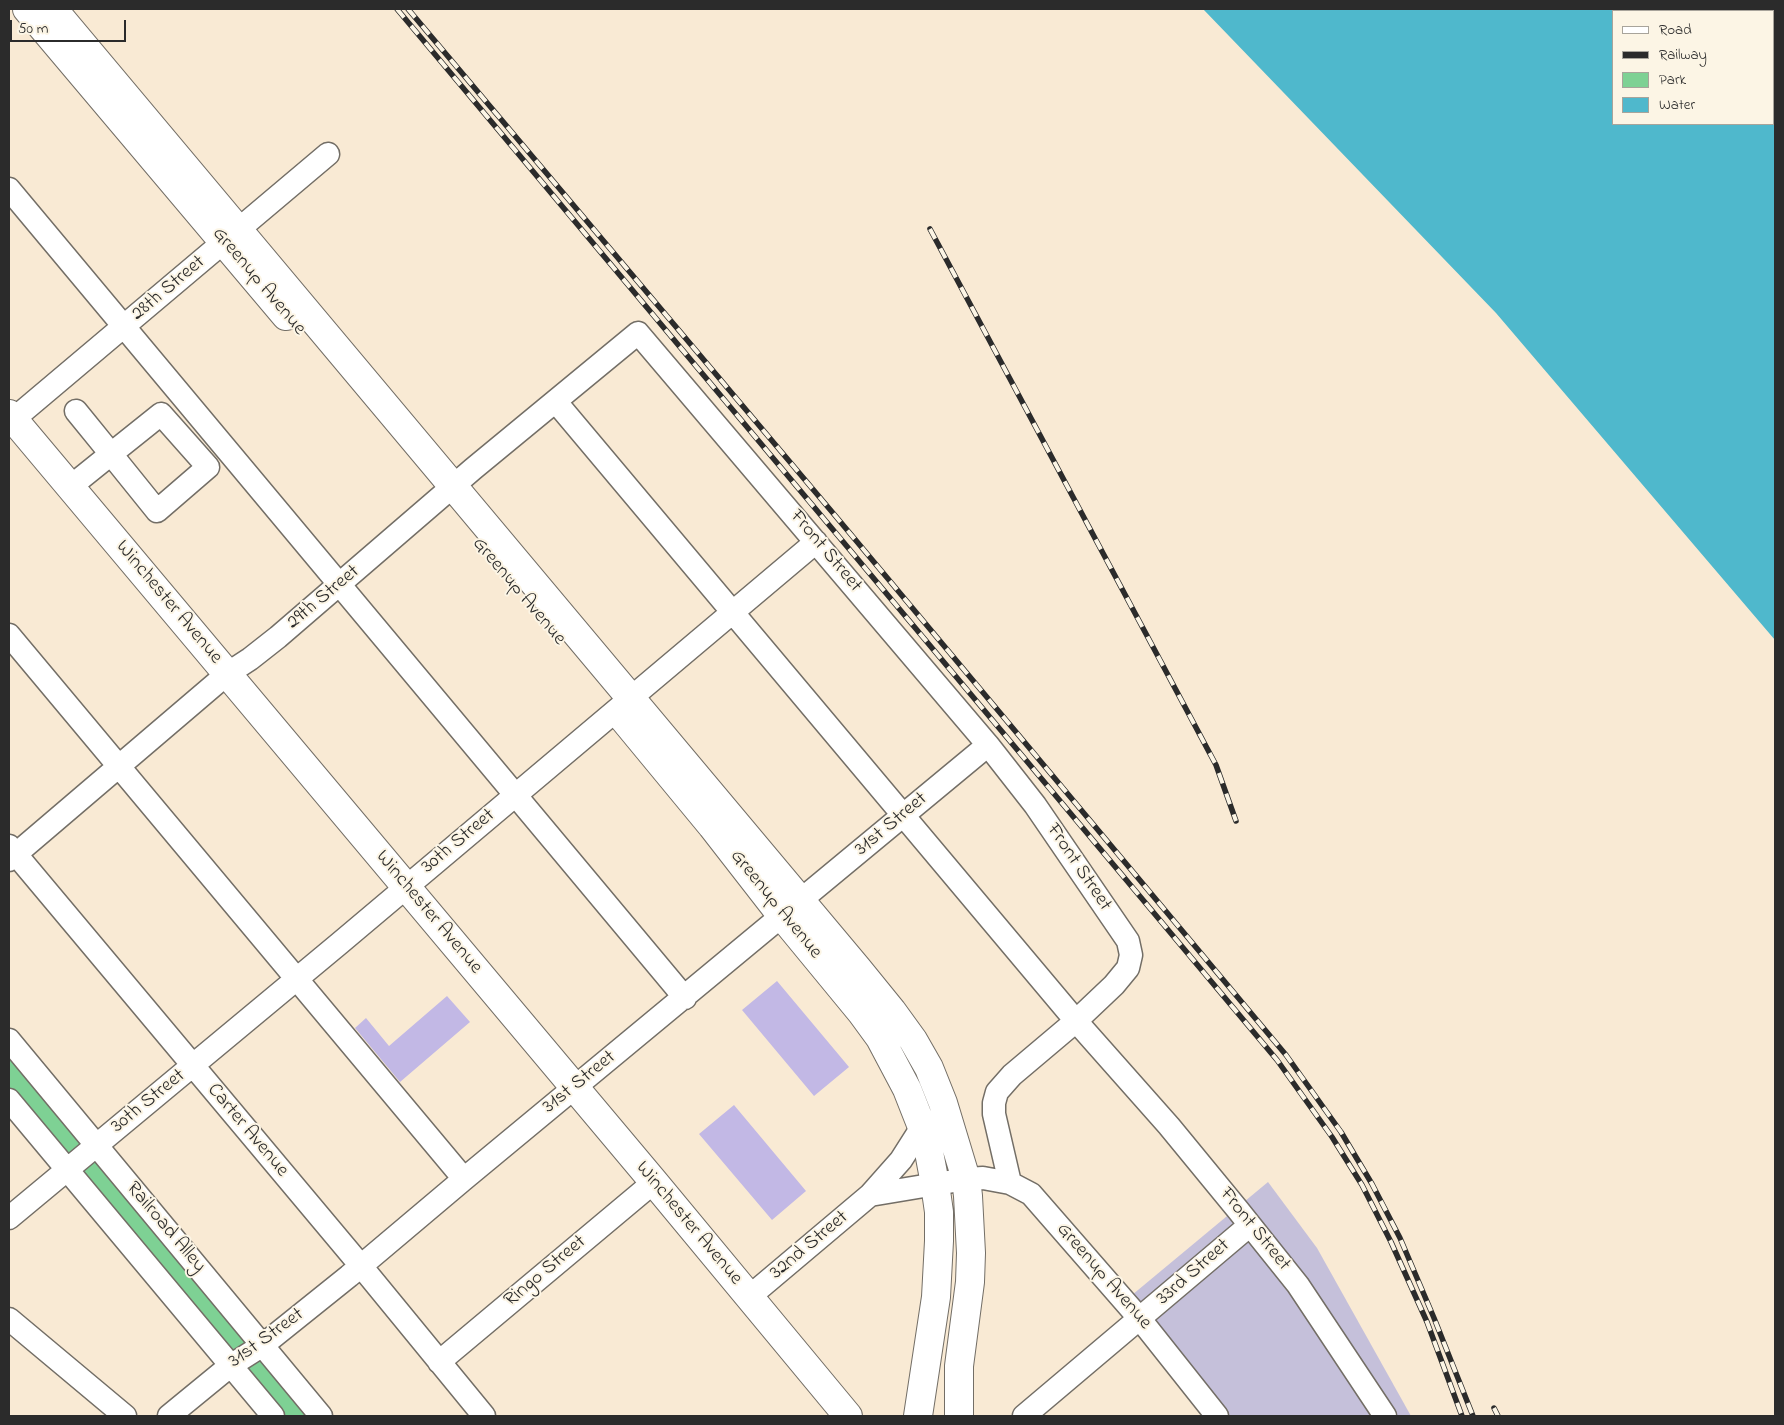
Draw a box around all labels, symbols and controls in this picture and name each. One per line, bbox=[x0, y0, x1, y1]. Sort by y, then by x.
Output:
scale bar bbox=[12, 10, 129, 42]
legend bbox=[1612, 10, 1774, 125]
text: 50 m bbox=[18, 18, 48, 40]
text: Road bbox=[1659, 19, 1692, 41]
text: Railway bbox=[1659, 44, 1707, 66]
text: Park bbox=[1659, 69, 1686, 91]
text: Water bbox=[1659, 94, 1695, 116]
street label: Greenup Avenue bbox=[206, 223, 310, 341]
street label: 28th Street bbox=[127, 251, 211, 327]
street label: Front Street bbox=[784, 506, 866, 598]
street label: Greenup Avenue bbox=[466, 533, 570, 651]
street label: Winchester Avenue bbox=[109, 536, 227, 670]
street label: 29th Street bbox=[283, 561, 365, 635]
street label: 31st Street bbox=[851, 788, 933, 862]
street label: 30th Street bbox=[417, 804, 501, 880]
street label: Front Street bbox=[1040, 820, 1116, 916]
street label: Winchester Avenue bbox=[369, 846, 487, 980]
street label: Greenup Avenue bbox=[724, 846, 826, 964]
street label: 31st Street bbox=[539, 1046, 621, 1120]
street label: 30th Street bbox=[107, 1065, 191, 1139]
street label: Carter Avenue bbox=[201, 1079, 293, 1183]
street label: Winchester Avenue bbox=[629, 1157, 747, 1291]
street label: Railroad Alley bbox=[120, 1178, 210, 1278]
street label: Front Street bbox=[1213, 1184, 1295, 1276]
street label: 32nd Street bbox=[766, 1206, 854, 1286]
street label: Greenup Avenue bbox=[1050, 1219, 1156, 1335]
street label: Ringo Street bbox=[500, 1231, 592, 1313]
street label: 33rd Street bbox=[1152, 1235, 1236, 1311]
street label: 31st Street bbox=[225, 1304, 309, 1374]

